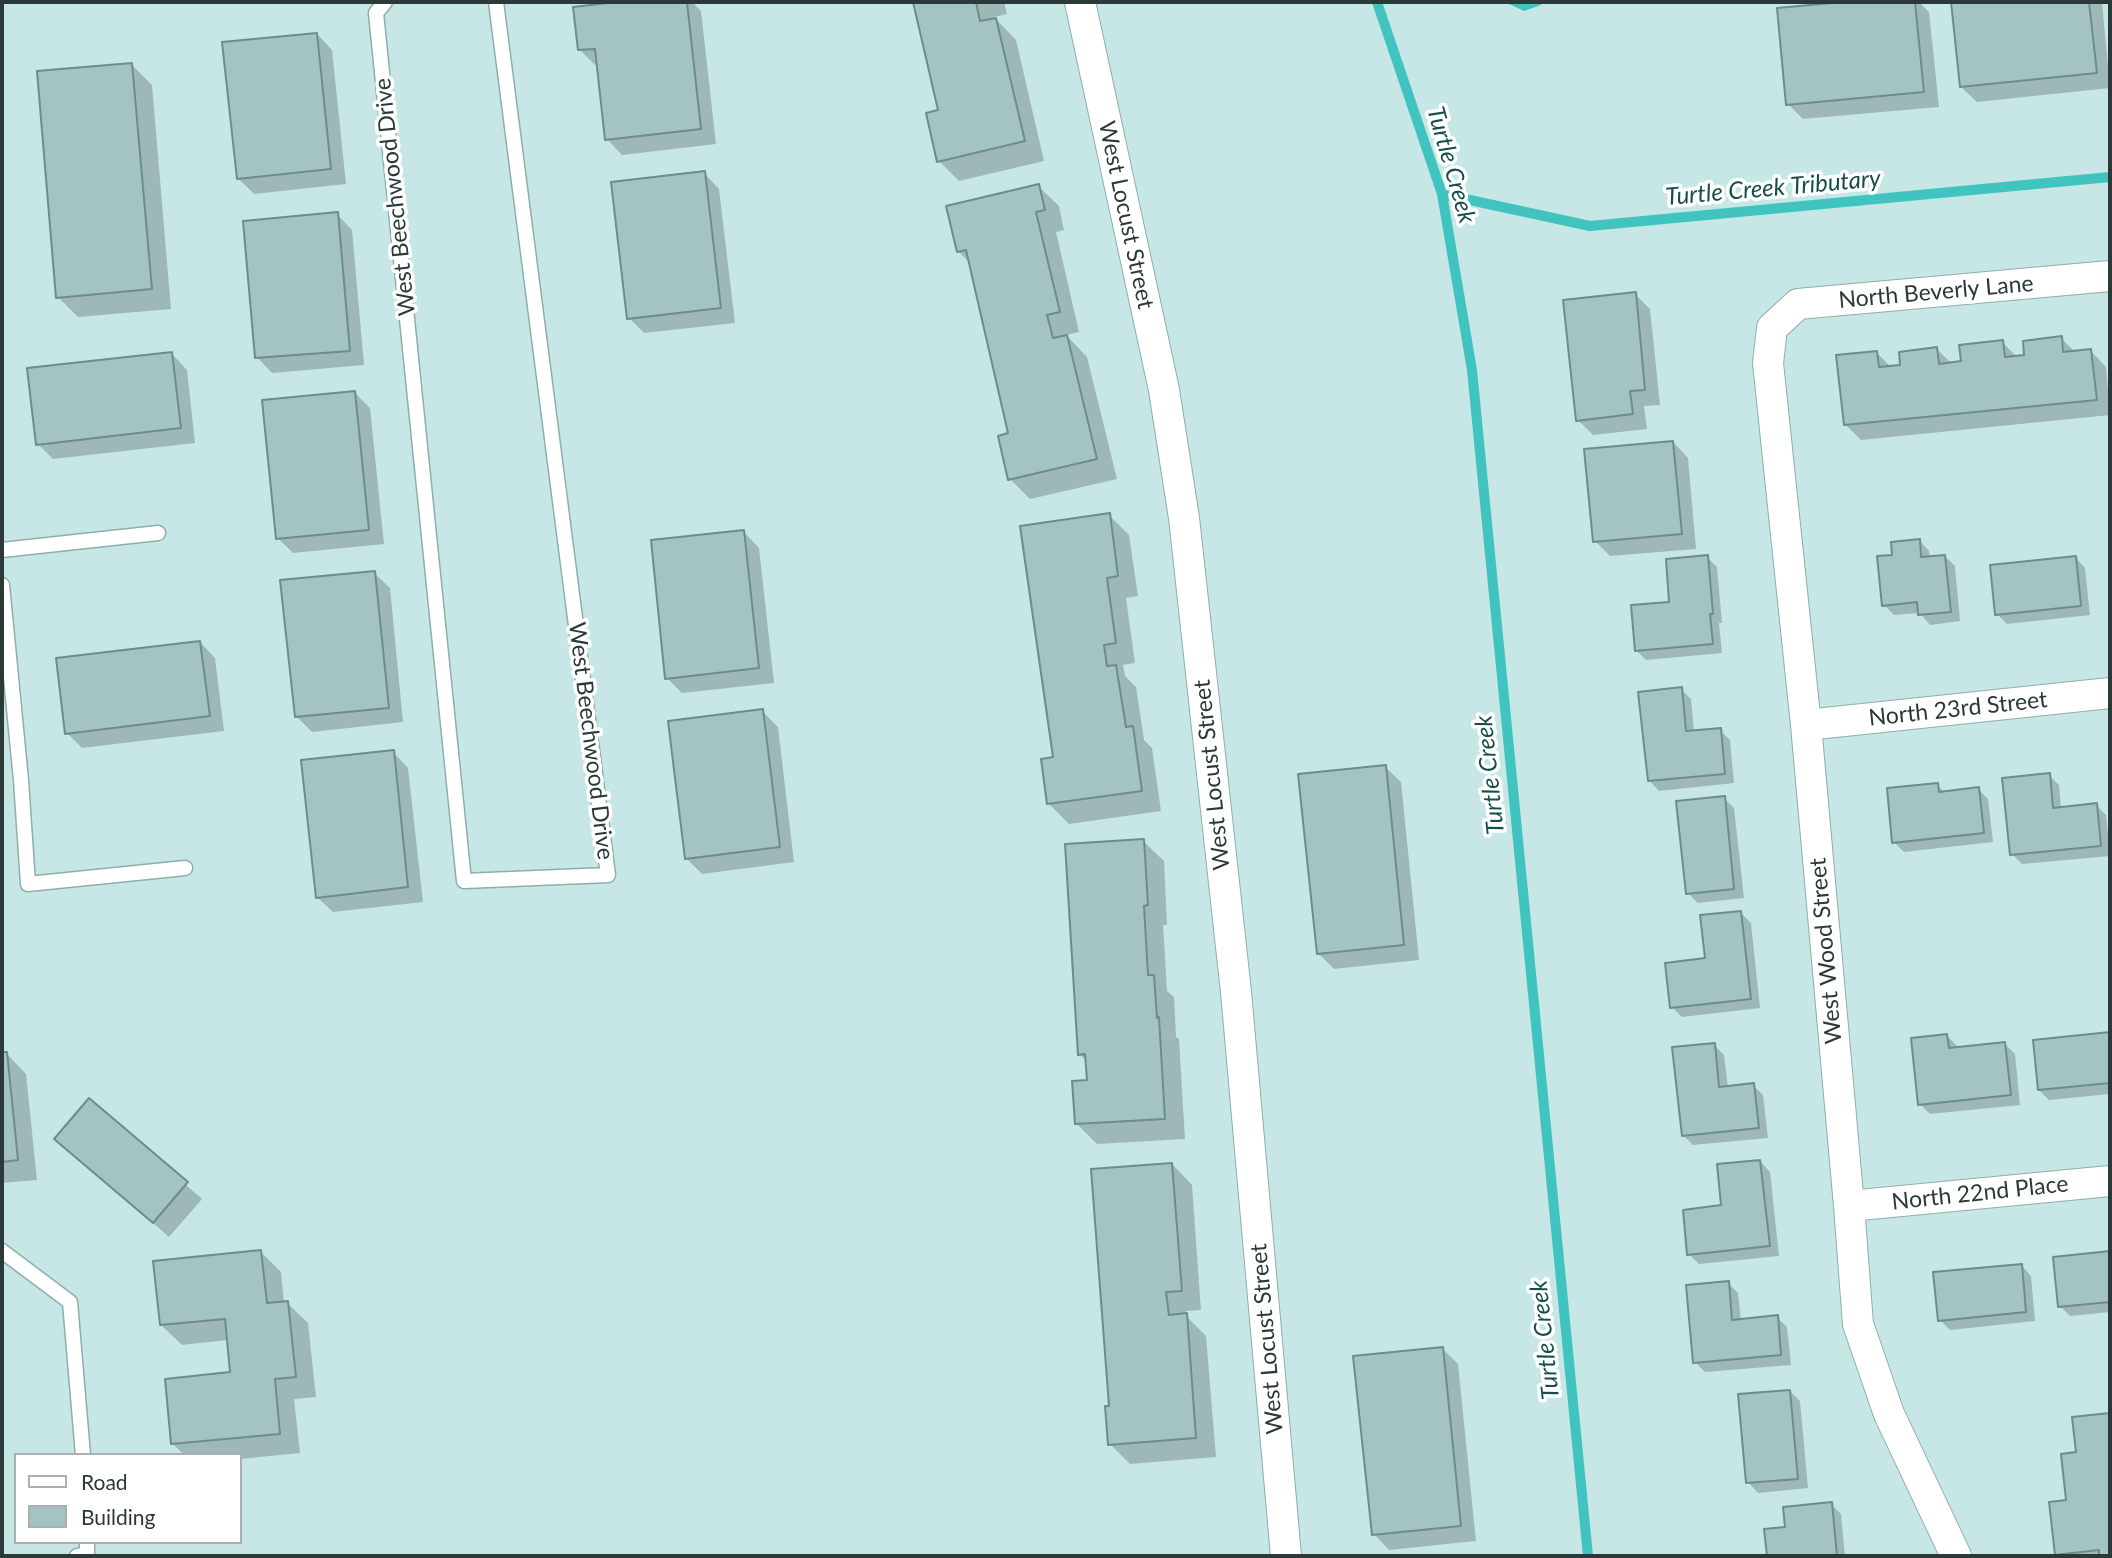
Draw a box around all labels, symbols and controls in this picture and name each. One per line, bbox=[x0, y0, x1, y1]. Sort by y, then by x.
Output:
street label: West Beechwood Drive bbox=[369, 77, 421, 317]
water label: Turtle Creek bbox=[1421, 103, 1481, 227]
street label: West Locust Street bbox=[1093, 119, 1159, 311]
water label: Turtle Creek Tributary bbox=[1664, 164, 1882, 212]
street label: North Beverly Lane bbox=[1837, 270, 2035, 314]
street label: West Beechwood Drive bbox=[563, 621, 619, 861]
street label: West Locust Street bbox=[1188, 678, 1236, 872]
street label: North 23rd Street bbox=[1867, 686, 2049, 732]
water label: Turtle Creek bbox=[1469, 714, 1511, 836]
street label: West Wood Street bbox=[1804, 857, 1848, 1045]
street label: North 22nd Place bbox=[1890, 1170, 2070, 1216]
street label: West Locust Street bbox=[1245, 1243, 1289, 1435]
water label: Turtle Creek bbox=[1524, 1279, 1566, 1401]
legend bbox=[14, 1453, 242, 1544]
text: Road bbox=[81, 1469, 128, 1494]
text: Building bbox=[81, 1504, 156, 1529]

